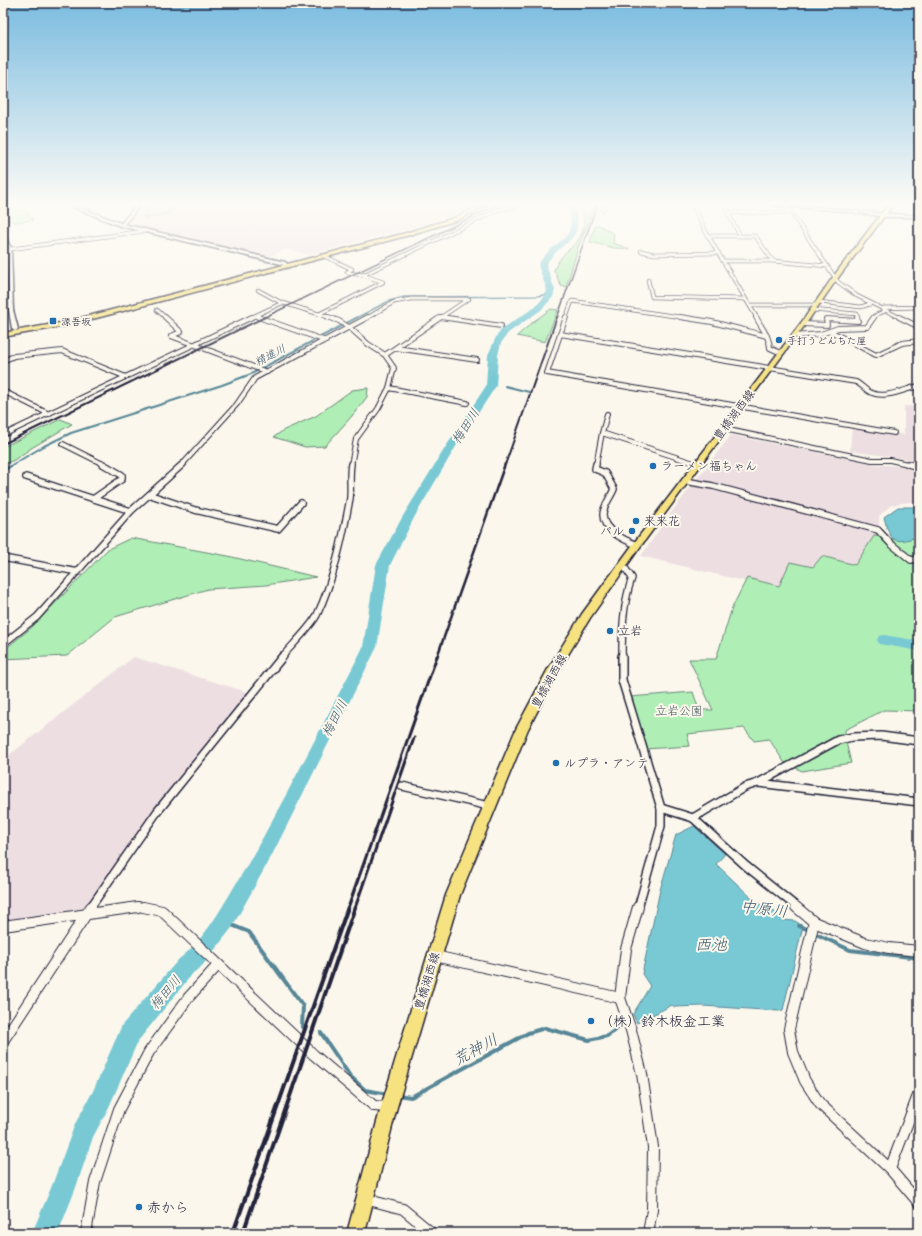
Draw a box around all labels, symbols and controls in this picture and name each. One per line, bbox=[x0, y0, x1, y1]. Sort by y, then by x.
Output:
place label: 源吾坂 bbox=[61, 314, 91, 328]
marker: 源吾坂 bbox=[48, 316, 58, 326]
place label: 手打うどんちた屋 bbox=[787, 333, 867, 347]
marker: 手打うどんちた屋 bbox=[774, 335, 784, 345]
water label: 精進川 bbox=[252, 340, 288, 369]
street label: 豊橋湖西線 bbox=[709, 386, 758, 443]
water label: 梅田川 bbox=[447, 405, 482, 447]
place label: ラーメン福ちゃん bbox=[661, 457, 757, 473]
marker: ラーメン福ちゃん bbox=[648, 461, 658, 471]
place label: 来来花 bbox=[644, 512, 680, 528]
marker: 来来花 bbox=[631, 516, 641, 526]
place label: パル bbox=[600, 522, 624, 538]
marker: パル bbox=[627, 526, 637, 536]
place label: 立岩 bbox=[618, 622, 642, 638]
marker: 立岩 bbox=[605, 626, 615, 636]
street label: 豊橋湖西線 bbox=[527, 650, 570, 711]
water label: 梅田川 bbox=[317, 697, 350, 739]
park label: 立岩公園 bbox=[655, 702, 703, 718]
place label: ルプラ・アンテ bbox=[564, 754, 649, 770]
marker: ルプラ・アンテ bbox=[551, 758, 561, 768]
water label: 中原川 bbox=[739, 894, 789, 921]
water label: 西池 bbox=[695, 933, 728, 954]
street label: 豊橋湖西線 bbox=[410, 950, 442, 1012]
water label: 梅田川 bbox=[146, 971, 184, 1012]
place label: （株）鈴木板金工業 bbox=[599, 1011, 725, 1030]
marker: （株）鈴木板金工業 bbox=[586, 1016, 596, 1026]
water label: 荒神川 bbox=[449, 1028, 501, 1069]
place label: 赤から bbox=[147, 1197, 189, 1216]
marker: 赤から bbox=[134, 1202, 144, 1212]

